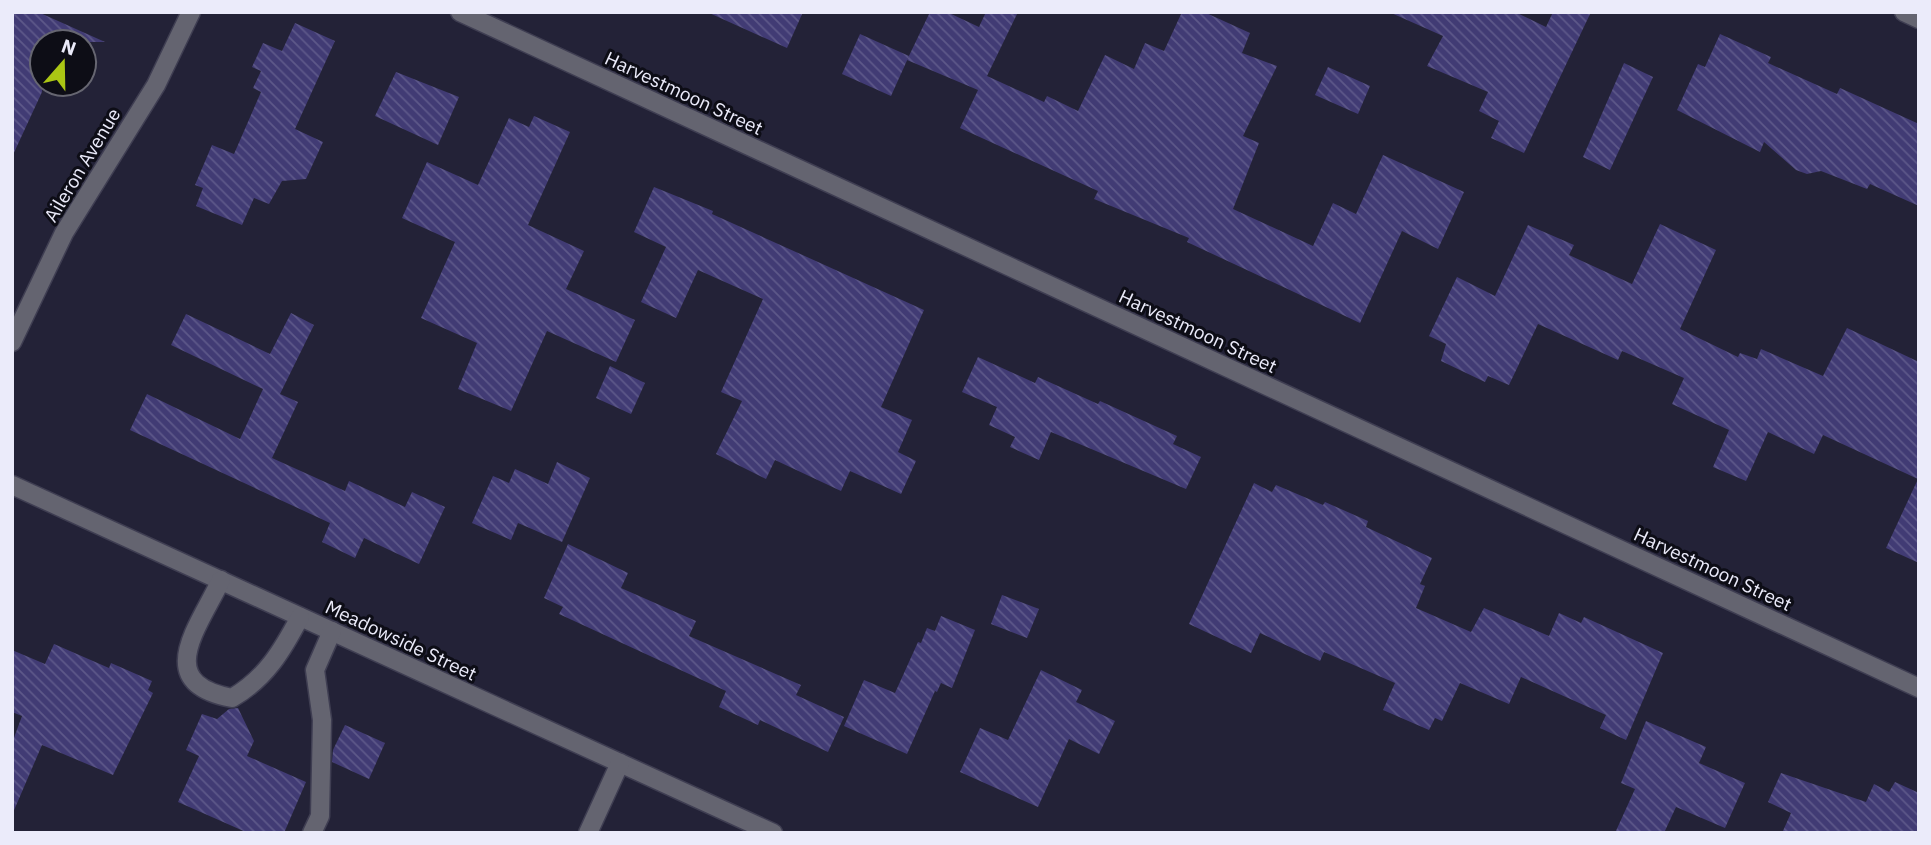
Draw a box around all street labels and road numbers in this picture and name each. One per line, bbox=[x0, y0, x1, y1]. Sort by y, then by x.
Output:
street label: Harvestmoon Street bbox=[601, 46, 767, 140]
street label: Aileron Avenue bbox=[39, 104, 125, 226]
street label: Harvestmoon Street bbox=[1115, 284, 1281, 378]
street label: Harvestmoon Street bbox=[1630, 522, 1796, 616]
street label: Meadowside Street bbox=[322, 594, 480, 686]

